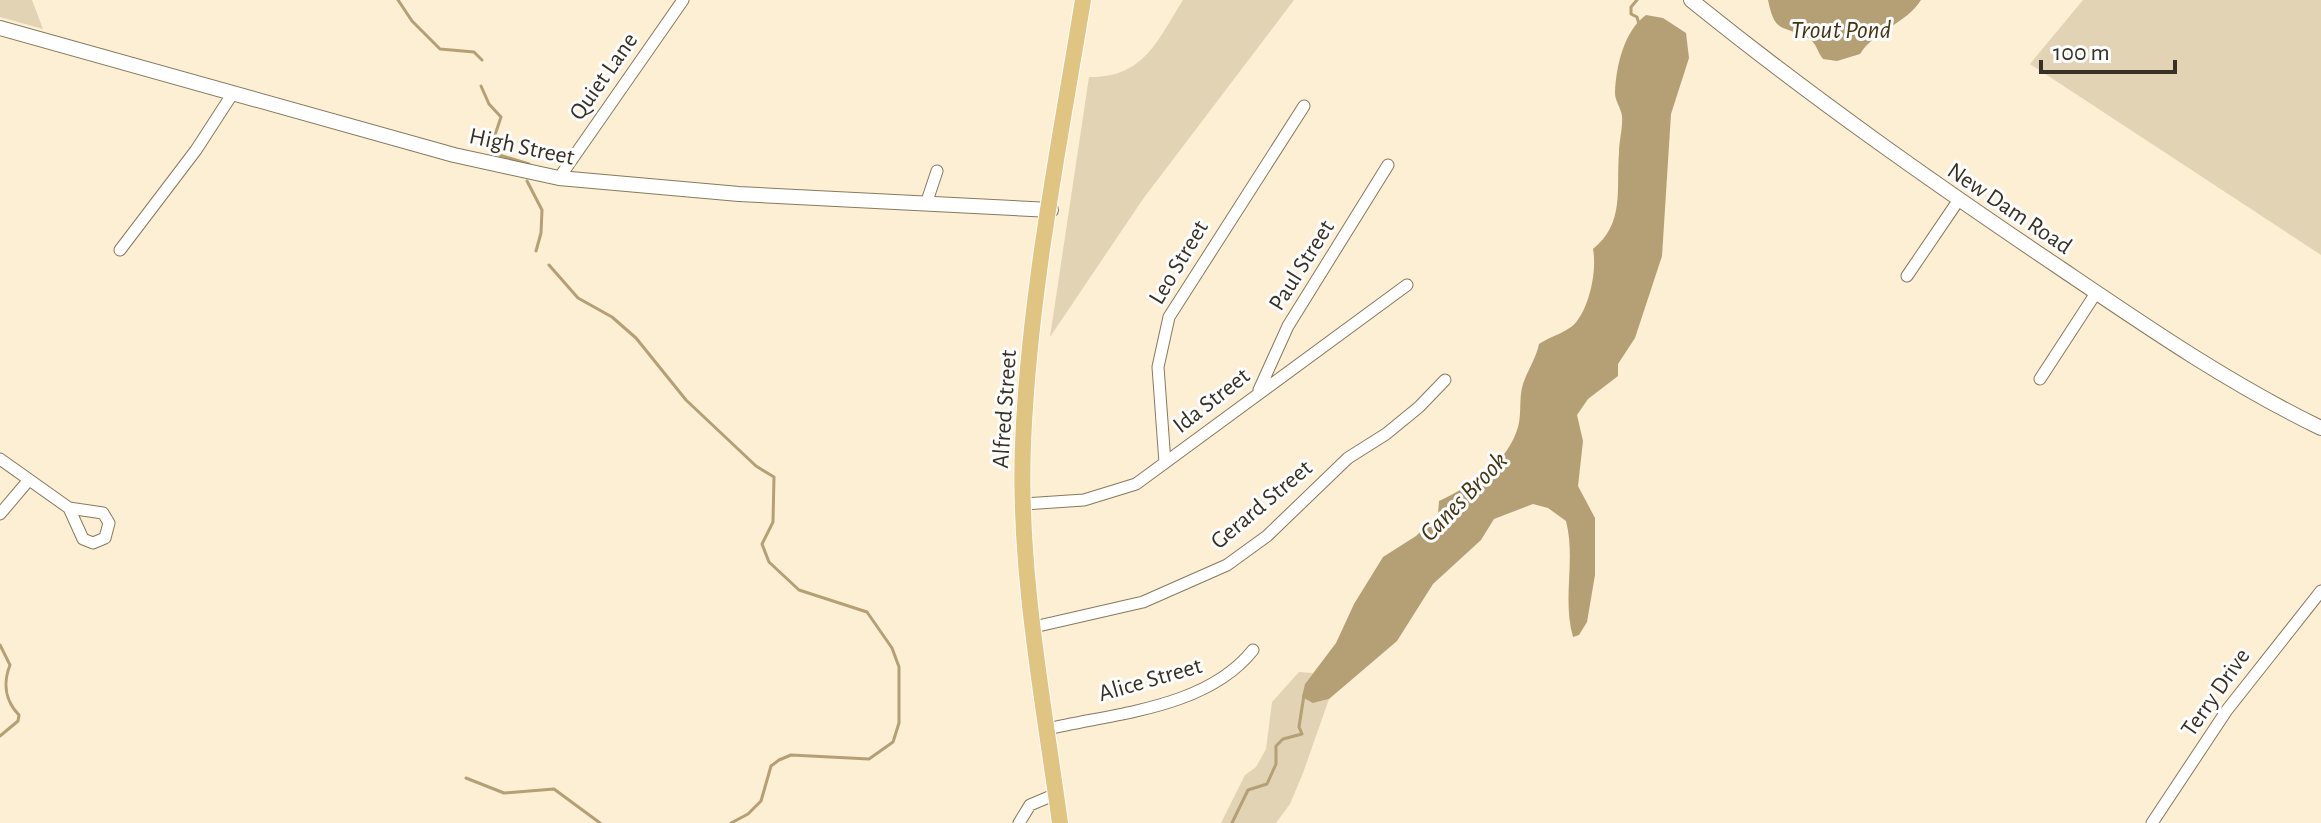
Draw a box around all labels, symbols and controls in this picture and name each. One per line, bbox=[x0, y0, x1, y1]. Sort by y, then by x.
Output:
water label: Trout Pond bbox=[1791, 17, 1892, 43]
scale bar bbox=[2041, 24, 2175, 74]
street label: Quiet Lane bbox=[565, 29, 642, 125]
text: 100 m bbox=[2053, 41, 2110, 65]
street label: High Street bbox=[467, 124, 577, 170]
street label: New Dam Road bbox=[1943, 159, 2076, 259]
street label: Leo Street bbox=[1145, 216, 1213, 309]
street label: Paul Street bbox=[1265, 216, 1339, 315]
street label: Alfred Street bbox=[989, 349, 1021, 469]
street label: Ida Street bbox=[1169, 363, 1255, 438]
water label: Canes Brook bbox=[1415, 447, 1512, 546]
street label: Gerard Street bbox=[1206, 456, 1317, 554]
street label: Terry Drive bbox=[2177, 644, 2255, 741]
street label: Alice Street bbox=[1096, 654, 1205, 706]

